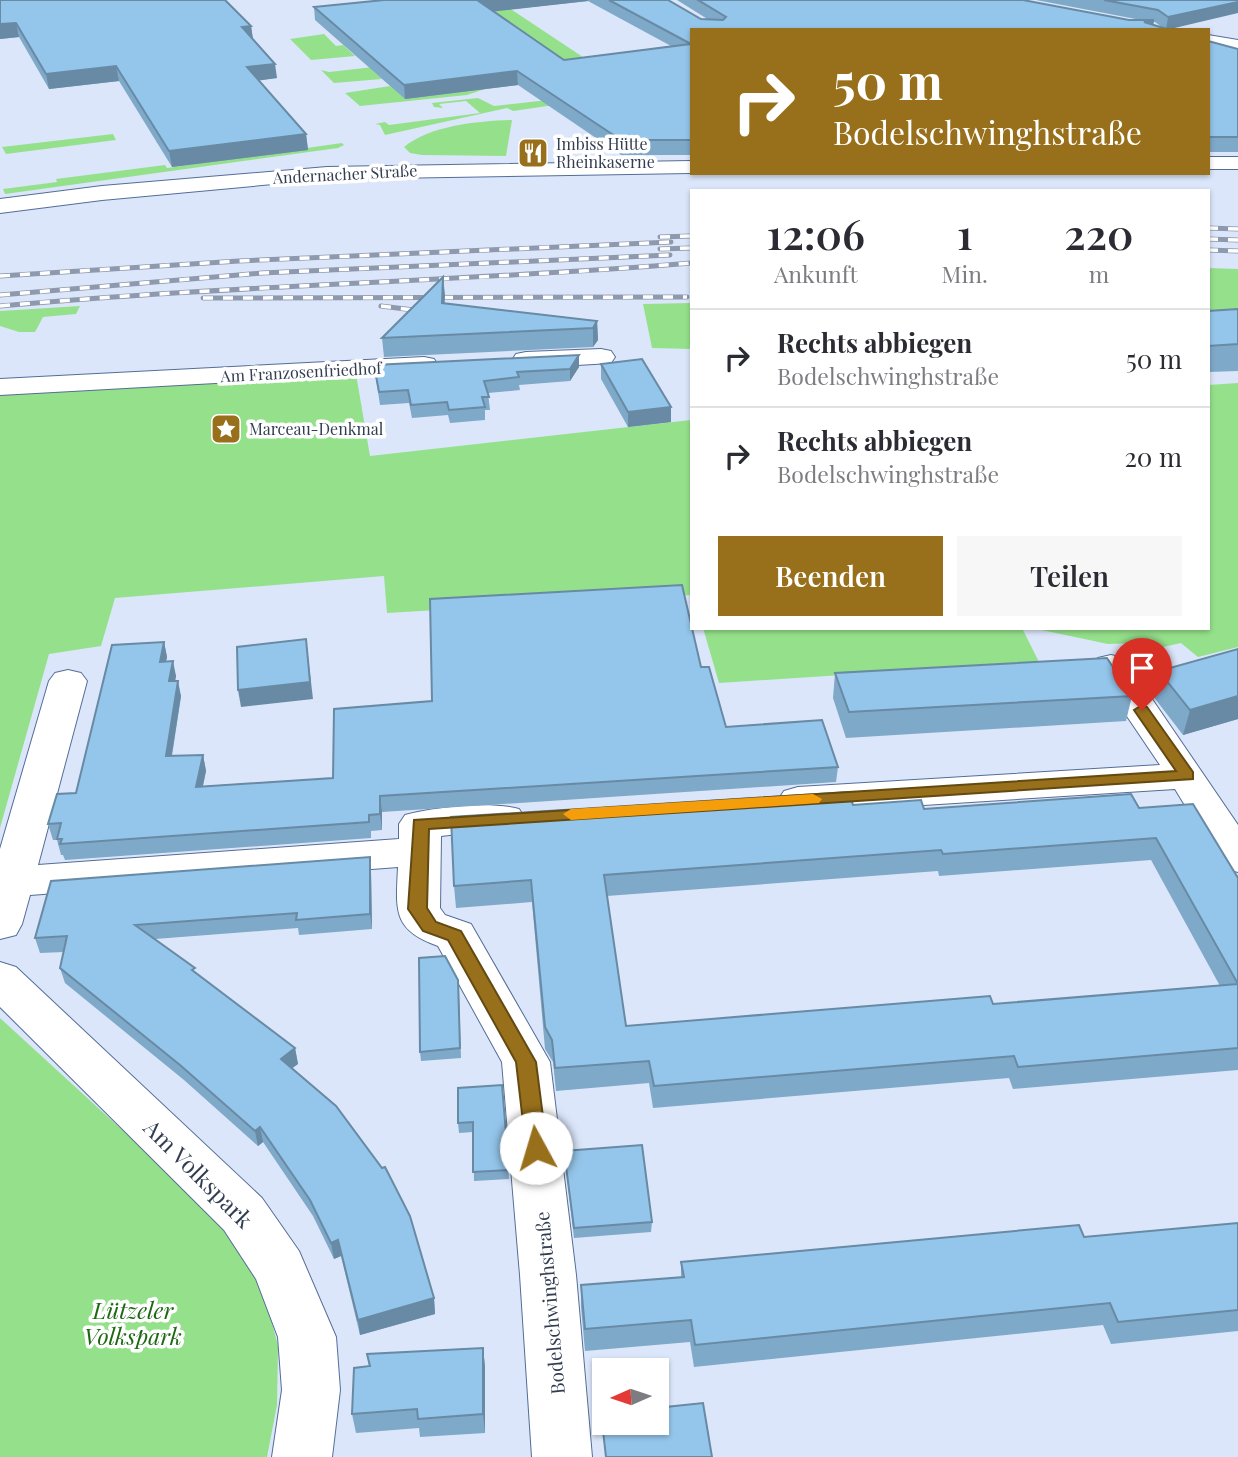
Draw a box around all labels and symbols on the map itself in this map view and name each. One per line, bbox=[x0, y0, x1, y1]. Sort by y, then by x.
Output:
place label: Imbiss Hütte Rheinkaserne bbox=[556, 133, 655, 172]
restaurant icon: Imbiss Hütte Rheinkaserne bbox=[516, 136, 550, 170]
street label: Andernacher Straße bbox=[271, 159, 418, 188]
street label: Am Franzosenfriedhof bbox=[219, 357, 384, 386]
place icon: Marceau-Denkmal bbox=[209, 412, 243, 446]
place label: Marceau-Denkmal bbox=[249, 418, 384, 439]
pin bbox=[1112, 638, 1172, 710]
street label: Am Volkspark bbox=[137, 1111, 261, 1234]
position arrow bbox=[499, 1111, 573, 1185]
street label: Bodelschwinghstraße bbox=[528, 1211, 570, 1396]
park label: Lützeler Volkspark bbox=[84, 1294, 182, 1351]
north arrow bbox=[592, 1358, 668, 1435]

